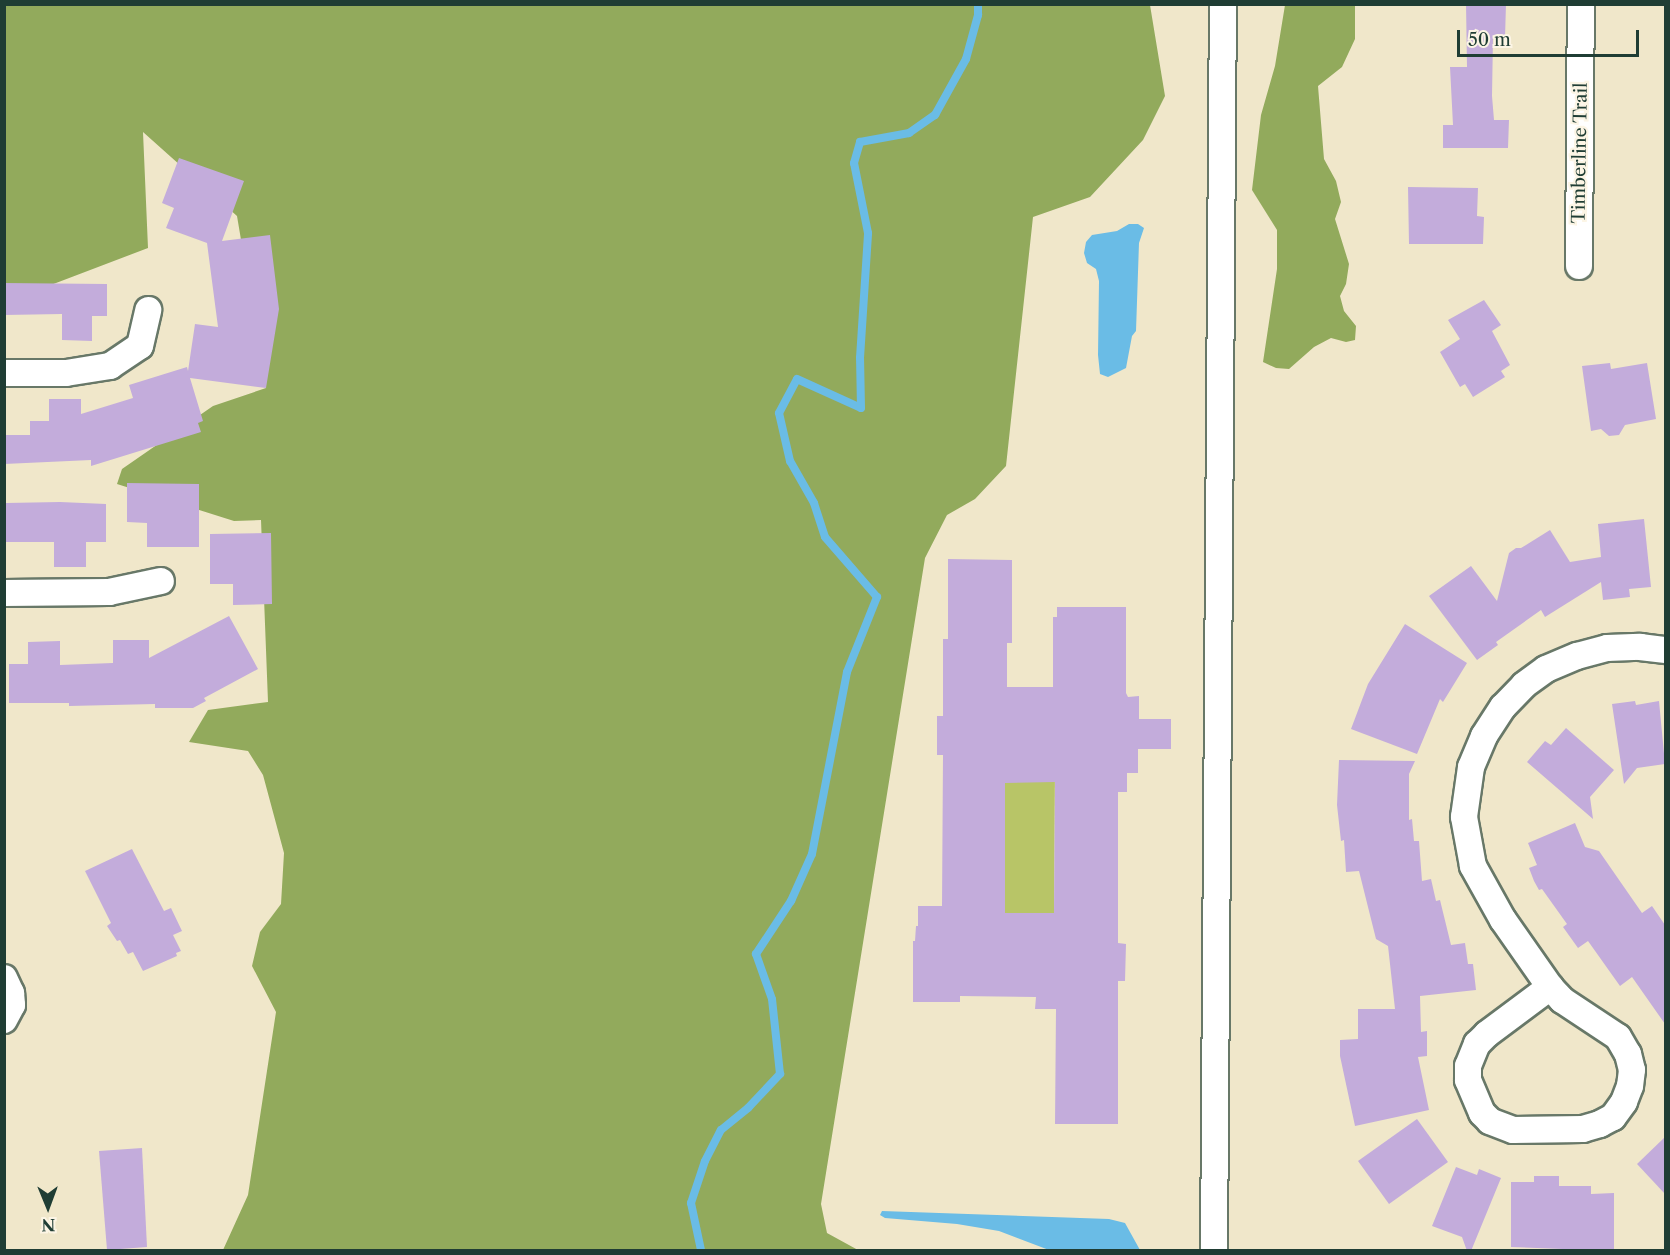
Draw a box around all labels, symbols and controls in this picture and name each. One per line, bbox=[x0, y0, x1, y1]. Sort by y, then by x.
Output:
scale bar bbox=[1460, 18, 1642, 56]
text: 50 m bbox=[1468, 29, 1511, 51]
street label: Timberline Trail bbox=[1568, 82, 1592, 224]
north arrow bbox=[18, 1177, 78, 1237]
text: N bbox=[41, 1215, 55, 1235]

